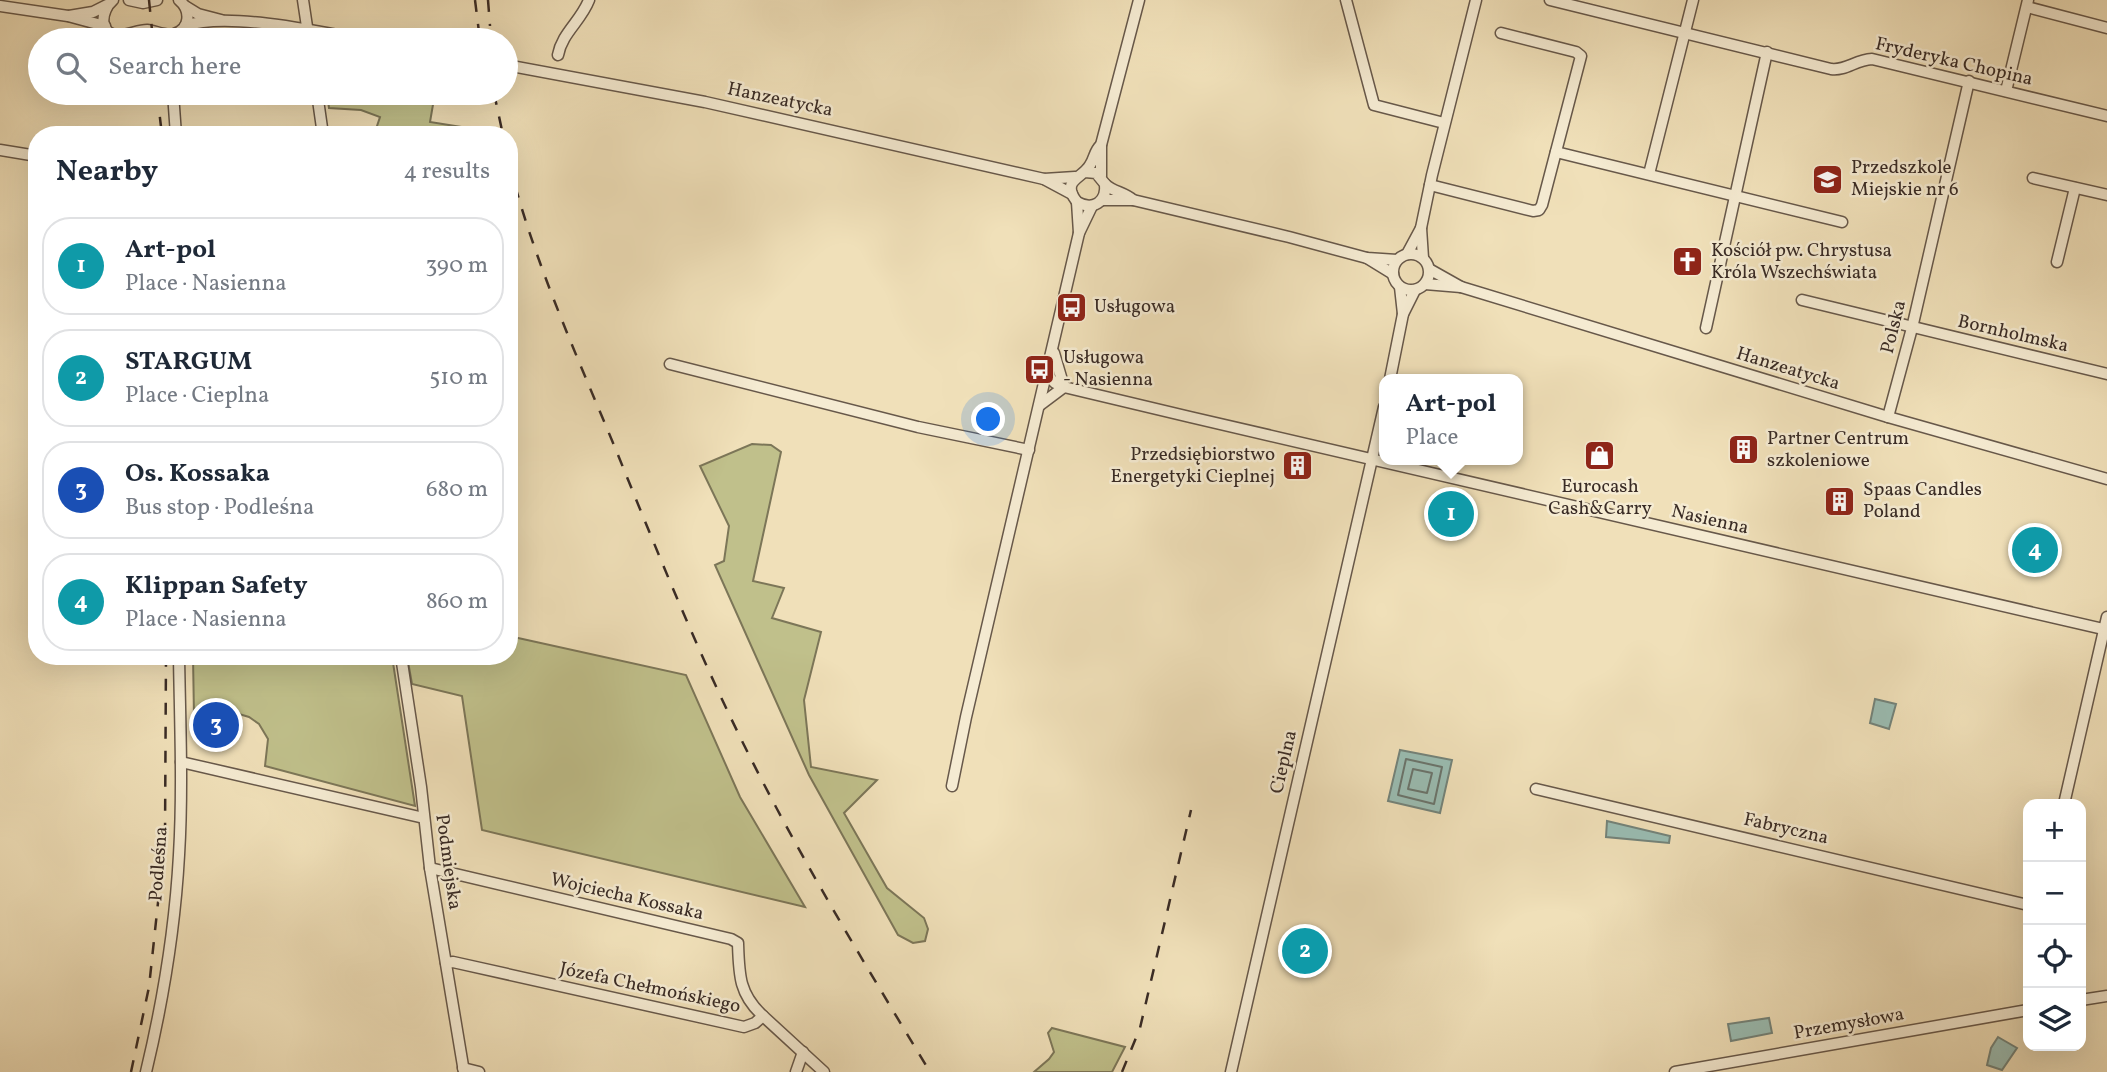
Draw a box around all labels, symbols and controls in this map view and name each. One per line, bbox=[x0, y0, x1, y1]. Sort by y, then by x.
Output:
search box bbox=[28, 28, 518, 105]
street label: Fryderyka Chopina bbox=[1873, 31, 2035, 93]
icon: search bbox=[52, 48, 90, 86]
text: Search here bbox=[108, 49, 241, 85]
street label: Hanzeatycka bbox=[725, 76, 835, 124]
text: Nearby bbox=[56, 151, 158, 193]
place label: Przedszkole Miejskie nr 6 bbox=[1851, 155, 1959, 203]
text: 4 results bbox=[404, 156, 490, 188]
school or university icon: Przedszkole Miejskie nr 6 bbox=[1811, 162, 1845, 196]
text: Art-pol bbox=[125, 232, 216, 268]
place label: Kościół pw. Chrystusa Króla Wszechświata bbox=[1711, 238, 1892, 286]
church icon: Kościół pw. Chrystusa Króla Wszechświata bbox=[1671, 245, 1705, 279]
text: 1 bbox=[76, 250, 86, 282]
text: 390 m bbox=[425, 250, 488, 282]
text: Place · Nasienna bbox=[125, 268, 287, 300]
bus stop icon: Usługowa bbox=[1054, 290, 1088, 324]
place label: Usługowa bbox=[1094, 294, 1175, 320]
street label: Polska bbox=[1875, 298, 1913, 356]
street label: Bornholmska bbox=[1955, 309, 2071, 359]
street label: Hanzeatycka bbox=[1733, 341, 1843, 397]
text: STARGUM bbox=[125, 344, 252, 380]
place label: Usługowa - Nasienna bbox=[1063, 345, 1153, 393]
bus stop icon: Usługowa - Nasienna bbox=[1023, 352, 1057, 386]
text: 2 bbox=[75, 362, 87, 394]
text: 510 m bbox=[429, 362, 488, 394]
popup bbox=[1379, 374, 1523, 465]
text: Place · Cieplna bbox=[125, 380, 269, 412]
text: Art-pol bbox=[1406, 386, 1496, 422]
your location bbox=[971, 402, 1005, 436]
text: Place bbox=[1406, 422, 1458, 454]
place label: Partner Centrum szkoleniowe bbox=[1767, 426, 1909, 474]
building icon: Partner Centrum szkoleniowe bbox=[1727, 433, 1761, 467]
shop icon: Eurocash Cash&Carry bbox=[1583, 439, 1617, 473]
place label: Przedsiębiorstwo Energetyki Cieplnej bbox=[1110, 442, 1275, 490]
building icon: Przedsiębiorstwo Energetyki Cieplnej bbox=[1281, 449, 1315, 483]
text: Os. Kossaka bbox=[125, 456, 270, 492]
text: 3 bbox=[75, 474, 87, 506]
text: 680 m bbox=[426, 474, 488, 506]
place label: Eurocash Cash&Carry bbox=[1548, 474, 1652, 522]
place label: Spaas Candles Poland bbox=[1863, 477, 1982, 525]
building icon: Spaas Candles Poland bbox=[1823, 484, 1857, 518]
pin: 1 bbox=[1428, 488, 1474, 540]
text: Bus stop · Podleśna bbox=[125, 492, 314, 524]
street label: Nasienna bbox=[1669, 498, 1751, 542]
pin: 4 bbox=[2012, 524, 2058, 576]
text: Klippan Safety bbox=[125, 568, 307, 604]
text: 4 bbox=[74, 586, 88, 618]
text: 860 m bbox=[426, 586, 488, 618]
text: Place · Nasienna bbox=[125, 604, 287, 636]
pin: 3 bbox=[193, 699, 239, 751]
street label: Cieplna bbox=[1264, 728, 1304, 796]
map controls bbox=[2023, 799, 2086, 1051]
button: + bbox=[2023, 799, 2086, 862]
street label: Fabryczna bbox=[1741, 807, 1831, 851]
street label: Podmiejska bbox=[428, 812, 468, 912]
street label: Podleśna bbox=[143, 826, 175, 902]
button: − bbox=[2023, 862, 2086, 925]
street label: Wojciecha Kossaka bbox=[548, 867, 706, 927]
pin: 2 bbox=[1282, 925, 1328, 977]
button: locate bbox=[2023, 925, 2086, 988]
street label: Józefa Chełmońskiego bbox=[557, 956, 743, 1020]
button: layers bbox=[2023, 988, 2086, 1051]
street label: Przemysłowa bbox=[1792, 1001, 1906, 1047]

